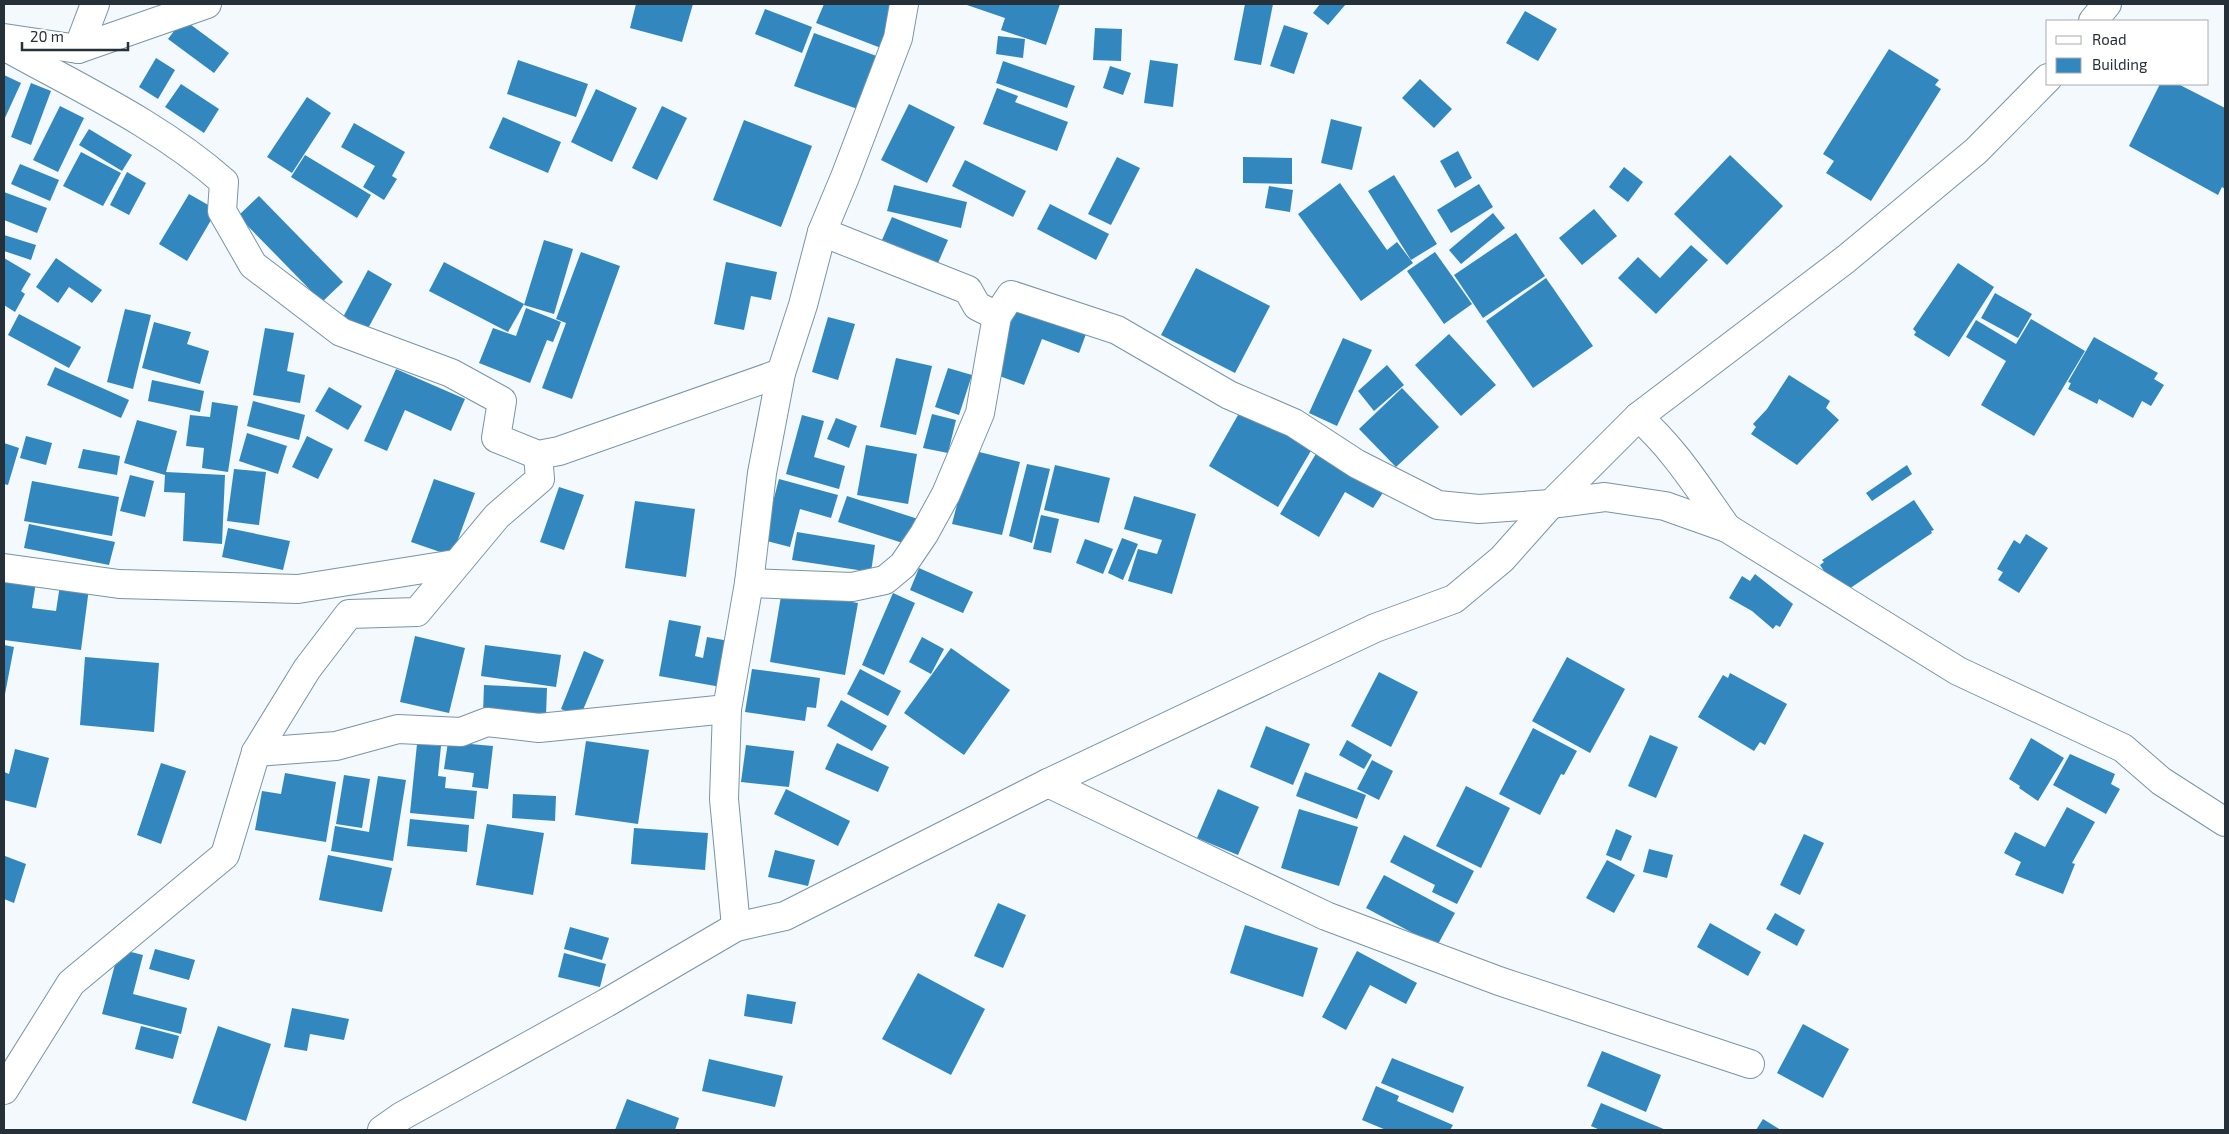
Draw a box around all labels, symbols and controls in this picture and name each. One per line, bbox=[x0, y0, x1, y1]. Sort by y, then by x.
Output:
scale bar bbox=[22, 20, 129, 52]
legend bbox=[2046, 20, 2209, 85]
text: 20 m bbox=[30, 27, 64, 45]
text: Road bbox=[2092, 30, 2127, 48]
text: Building bbox=[2092, 55, 2148, 73]

